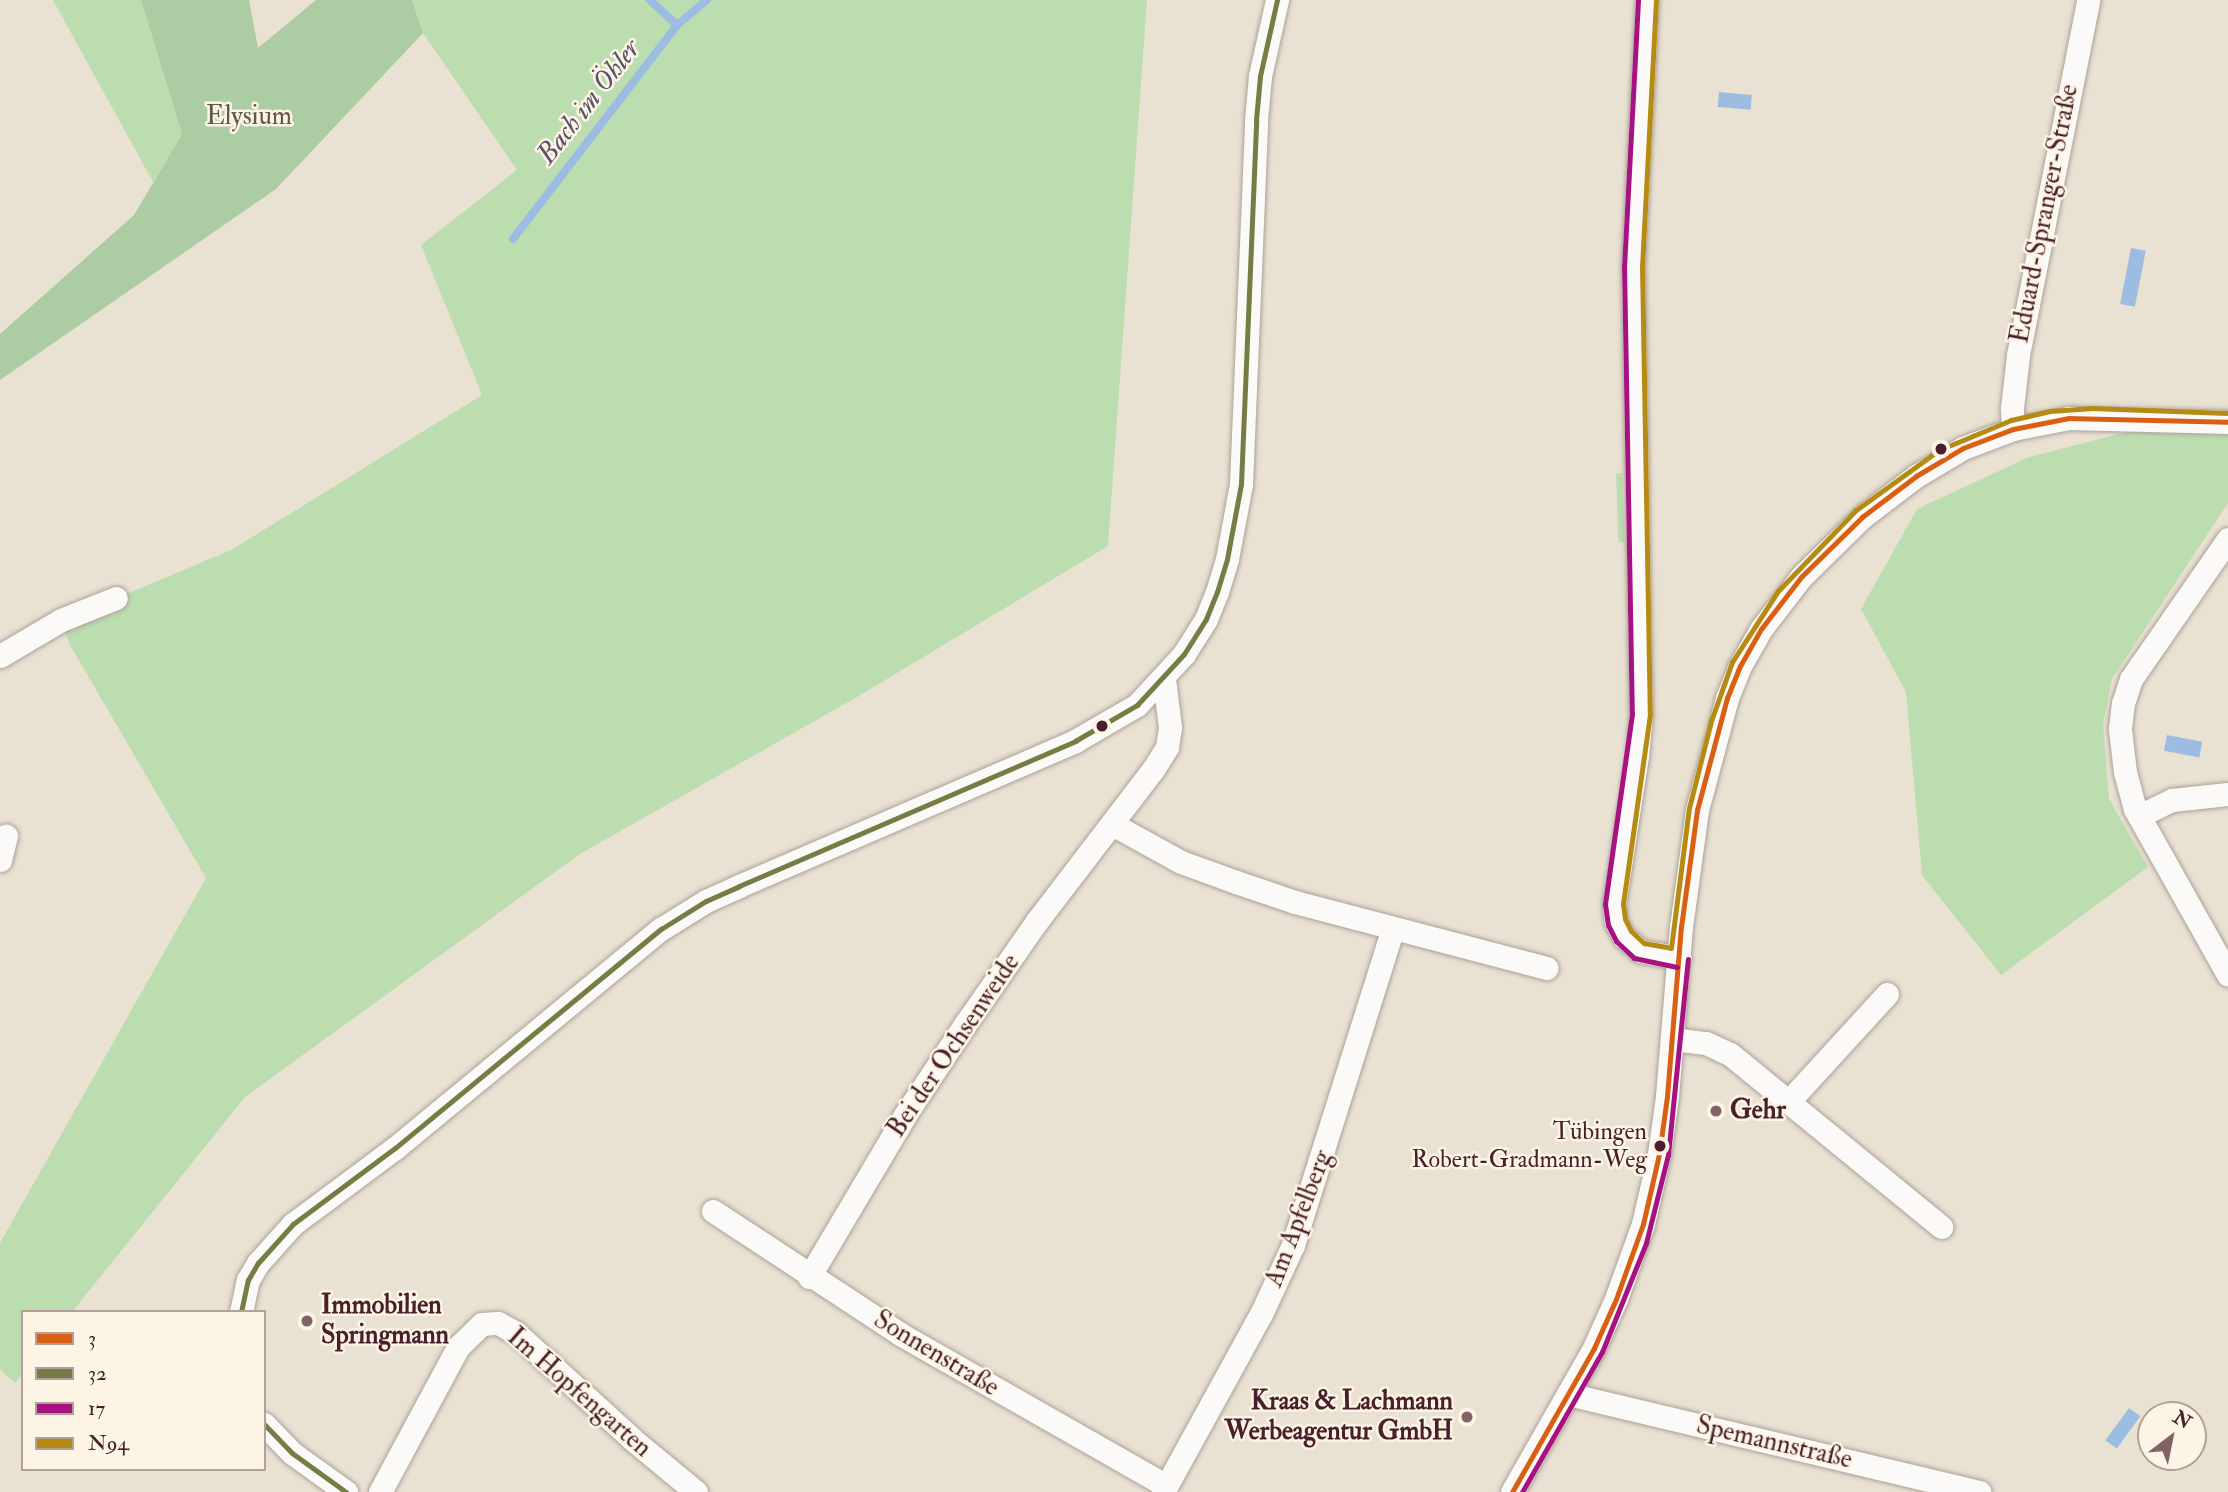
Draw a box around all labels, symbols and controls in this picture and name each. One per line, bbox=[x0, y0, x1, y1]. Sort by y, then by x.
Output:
water label: Bach im Öhler bbox=[530, 33, 648, 171]
street label: Eduard-Spranger-Straße bbox=[2005, 82, 2085, 346]
park label: Elysium bbox=[206, 101, 292, 133]
unlabelled marker bbox=[1934, 442, 1948, 456]
unlabelled marker bbox=[1095, 719, 1109, 733]
street label: Bei der Ochsenweide bbox=[881, 948, 1027, 1144]
place label: Gehr bbox=[1730, 1095, 1786, 1127]
marker: Gehr bbox=[1708, 1103, 1724, 1119]
place label: Tübingen Robert-Gradmann-Weg bbox=[1412, 1118, 1647, 1174]
marker: Tübingen Robert-Gradmann-Weg bbox=[1653, 1139, 1667, 1153]
street label: Am Apfelberg bbox=[1259, 1146, 1339, 1292]
place label: Immobilien Springmann bbox=[321, 1290, 449, 1352]
street label: Sonnenstraße bbox=[868, 1304, 1004, 1404]
legend bbox=[21, 1310, 266, 1471]
marker: Immobilien Springmann bbox=[299, 1313, 315, 1329]
street label: Im Hopfengarten bbox=[500, 1322, 658, 1464]
text: 3 bbox=[88, 1325, 96, 1352]
text: 32 bbox=[88, 1360, 107, 1387]
place label: Kraas & Lachmann Werbeagentur GmbH bbox=[1225, 1386, 1453, 1448]
text: 17 bbox=[88, 1395, 105, 1422]
north arrow bbox=[2137, 1401, 2207, 1471]
text: N bbox=[2168, 1405, 2196, 1435]
marker: Kraas & Lachmann Werbeagentur GmbH bbox=[1459, 1409, 1475, 1425]
street label: Spemannstraße bbox=[1693, 1410, 1855, 1476]
text: N94 bbox=[88, 1430, 129, 1457]

